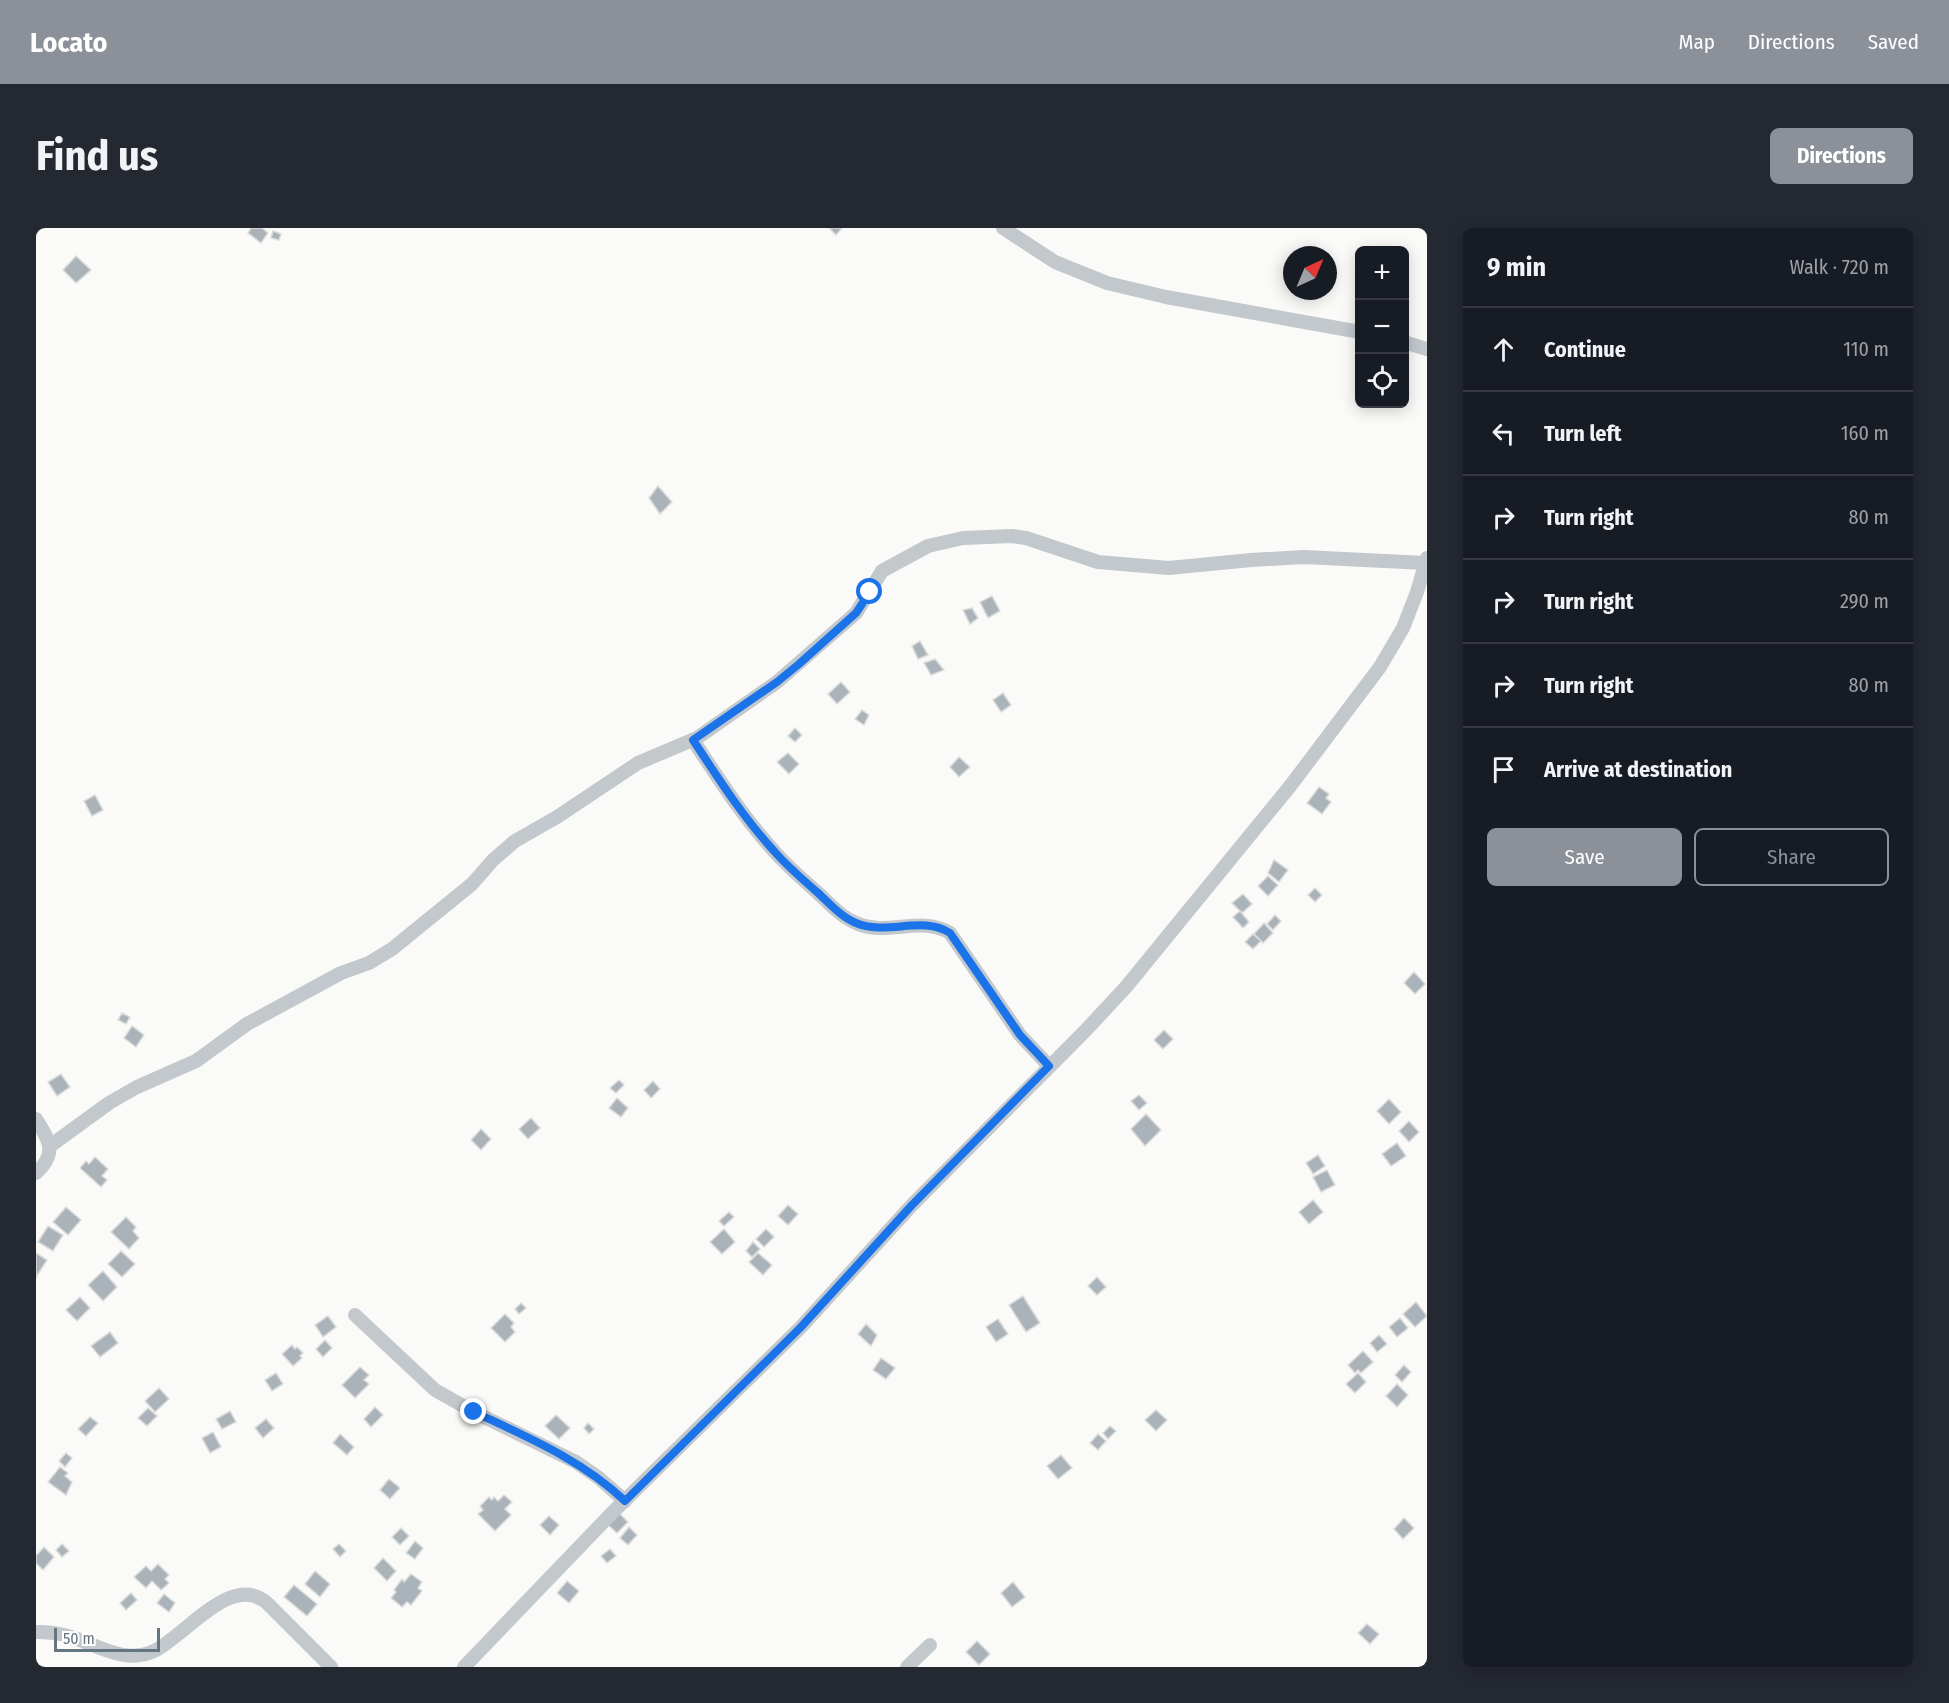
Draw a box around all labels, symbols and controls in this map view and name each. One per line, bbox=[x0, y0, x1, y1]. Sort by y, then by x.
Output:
text: Locato bbox=[30, 26, 108, 59]
text: Map bbox=[1678, 29, 1715, 55]
text: Directions bbox=[1748, 29, 1835, 55]
text: Saved bbox=[1868, 29, 1919, 55]
button: Directions bbox=[1770, 128, 1913, 184]
text: Find us bbox=[36, 131, 158, 181]
north arrow bbox=[1283, 246, 1337, 300]
map controls bbox=[1355, 246, 1409, 408]
button: + bbox=[1355, 246, 1409, 300]
text: 9 min bbox=[1487, 252, 1546, 283]
text: Walk · 720 m bbox=[1790, 255, 1889, 279]
button: − bbox=[1355, 300, 1409, 354]
icon: ahead bbox=[1487, 333, 1520, 366]
text: Continue bbox=[1544, 336, 1626, 363]
text: 110 m bbox=[1843, 337, 1889, 361]
button: locate bbox=[1355, 354, 1409, 408]
icon: left bbox=[1487, 417, 1520, 450]
text: Turn left bbox=[1544, 420, 1622, 447]
text: 160 m bbox=[1841, 421, 1889, 445]
icon: right bbox=[1487, 501, 1520, 534]
text: Turn right bbox=[1544, 504, 1633, 531]
text: 80 m bbox=[1849, 505, 1889, 529]
route start bbox=[856, 578, 882, 604]
icon: right bbox=[1487, 585, 1520, 618]
text: Turn right bbox=[1544, 588, 1633, 615]
text: 290 m bbox=[1840, 589, 1889, 613]
icon: right bbox=[1487, 669, 1520, 702]
text: Turn right bbox=[1544, 672, 1633, 699]
text: 80 m bbox=[1849, 673, 1889, 697]
icon: arrive bbox=[1487, 753, 1520, 786]
text: Arrive at destination bbox=[1544, 756, 1732, 783]
button: Save bbox=[1487, 828, 1682, 886]
button: Share bbox=[1694, 828, 1889, 886]
route end bbox=[460, 1398, 486, 1424]
scale bar bbox=[54, 1625, 160, 1652]
text: 50 m bbox=[63, 1629, 95, 1648]

